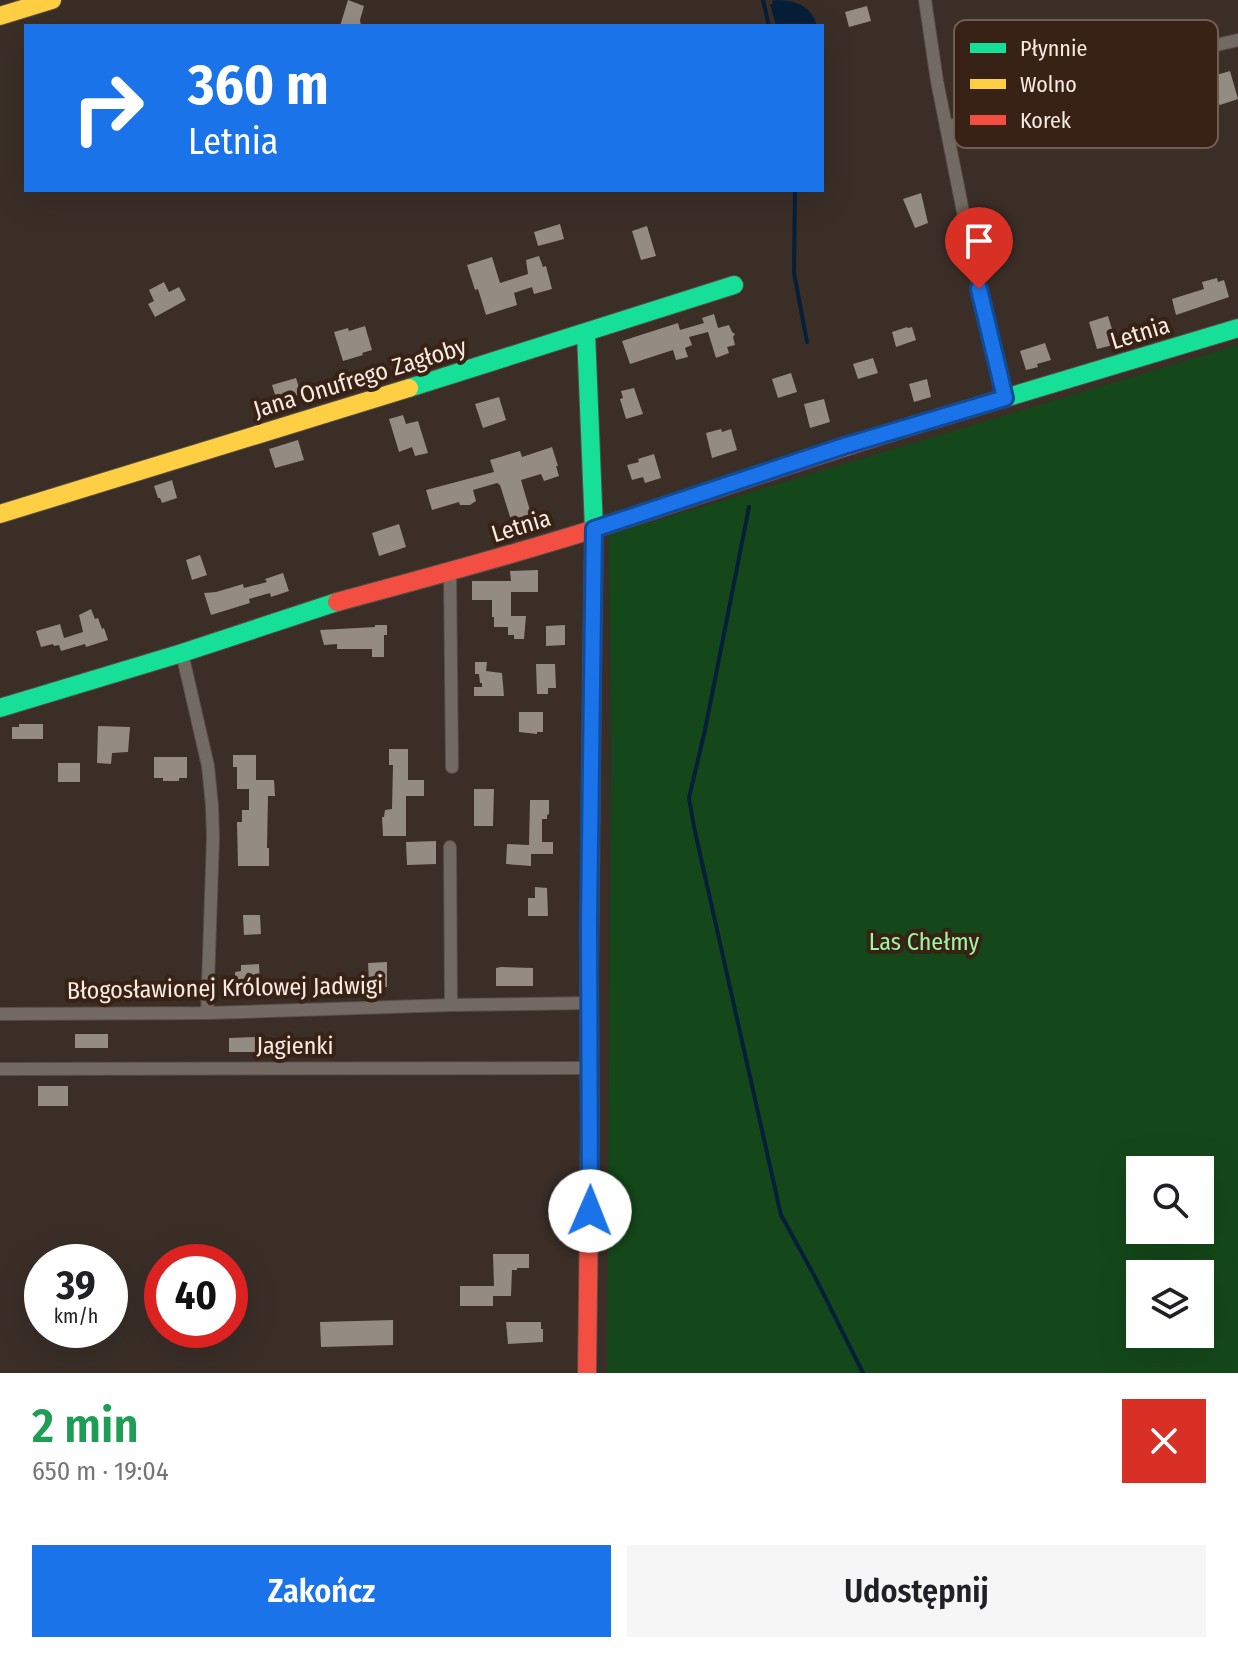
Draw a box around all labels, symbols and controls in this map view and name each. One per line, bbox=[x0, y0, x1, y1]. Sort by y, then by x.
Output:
legend bbox=[954, 20, 1218, 148]
text: Płynnie bbox=[1020, 35, 1087, 62]
text: 360 m bbox=[188, 52, 329, 119]
icon: right bbox=[56, 56, 160, 160]
text: Wolno bbox=[1020, 71, 1077, 98]
text: Korek bbox=[1020, 107, 1072, 134]
text: Letnia bbox=[188, 120, 278, 164]
pin bbox=[945, 207, 1013, 289]
icon: arrive bbox=[957, 219, 1001, 263]
street label: Letnia bbox=[1107, 311, 1173, 355]
street label: Jana Onufrego Zagłoby bbox=[250, 332, 470, 424]
street label: Letnia bbox=[488, 504, 554, 548]
park label: Las Chełmy bbox=[869, 928, 979, 956]
street label: Błogosławionej Królowej Jadwigi bbox=[67, 971, 383, 1005]
street label: Jagienki bbox=[256, 1032, 334, 1060]
map controls bbox=[1126, 1156, 1214, 1348]
button: search bbox=[1126, 1156, 1214, 1244]
position arrow bbox=[548, 1169, 632, 1253]
speed limit sign: 40 bbox=[144, 1244, 248, 1348]
button: layers bbox=[1126, 1260, 1214, 1348]
text: 39 bbox=[56, 1262, 96, 1310]
text: km/h bbox=[54, 1304, 98, 1328]
text: 2 min bbox=[32, 1397, 139, 1455]
button: close bbox=[1122, 1399, 1206, 1483]
text: 650 m · 19:04 bbox=[32, 1456, 169, 1487]
button: Zakończ bbox=[32, 1545, 611, 1637]
button: Udostępnij bbox=[627, 1545, 1206, 1637]

